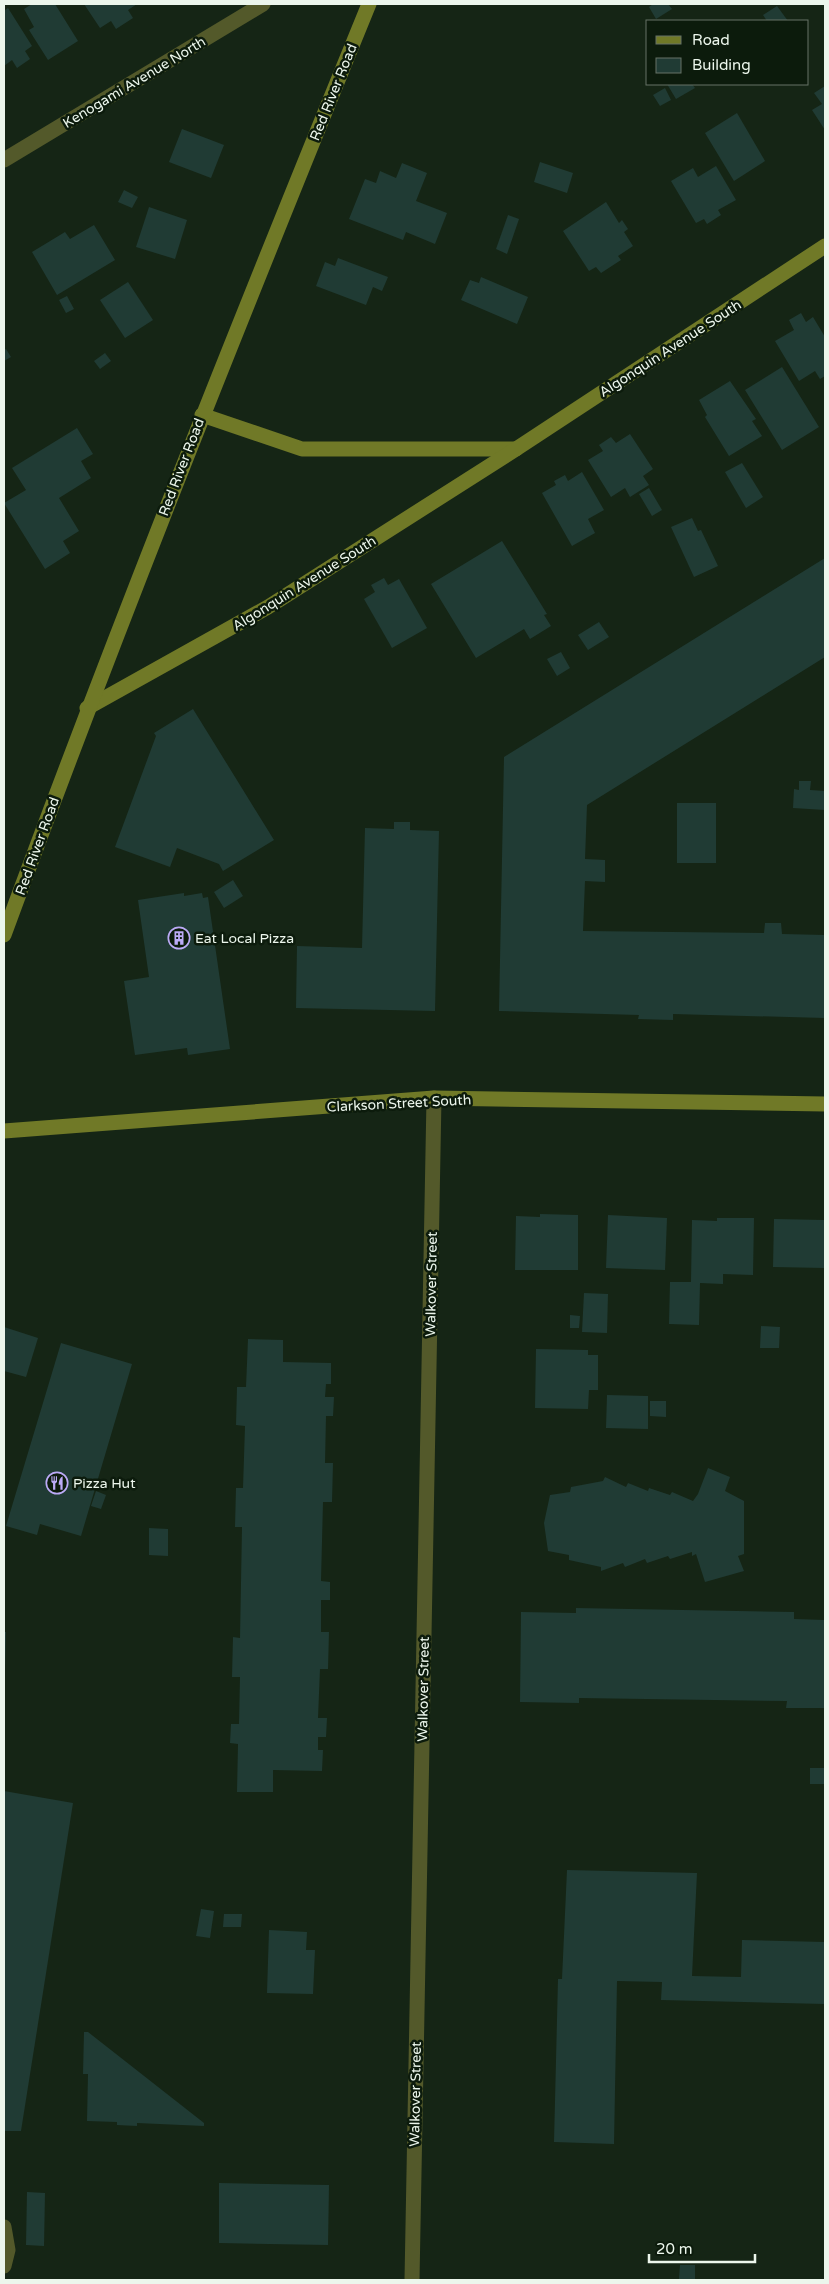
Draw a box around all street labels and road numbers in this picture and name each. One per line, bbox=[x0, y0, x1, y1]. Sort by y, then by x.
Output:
street label: Kenogami Avenue North bbox=[60, 33, 209, 132]
street label: Red River Road bbox=[306, 41, 361, 143]
street label: Algonquin Avenue South bbox=[596, 296, 745, 401]
street label: Red River Road bbox=[155, 416, 208, 518]
street label: Algonquin Avenue South bbox=[229, 532, 379, 635]
street label: Red River Road bbox=[12, 795, 63, 898]
street label: Clarkson Street South bbox=[326, 1091, 472, 1116]
street label: Walkover Street bbox=[422, 1231, 441, 1337]
street label: Walkover Street bbox=[414, 1636, 433, 1742]
street label: Walkover Street bbox=[406, 2041, 425, 2147]

